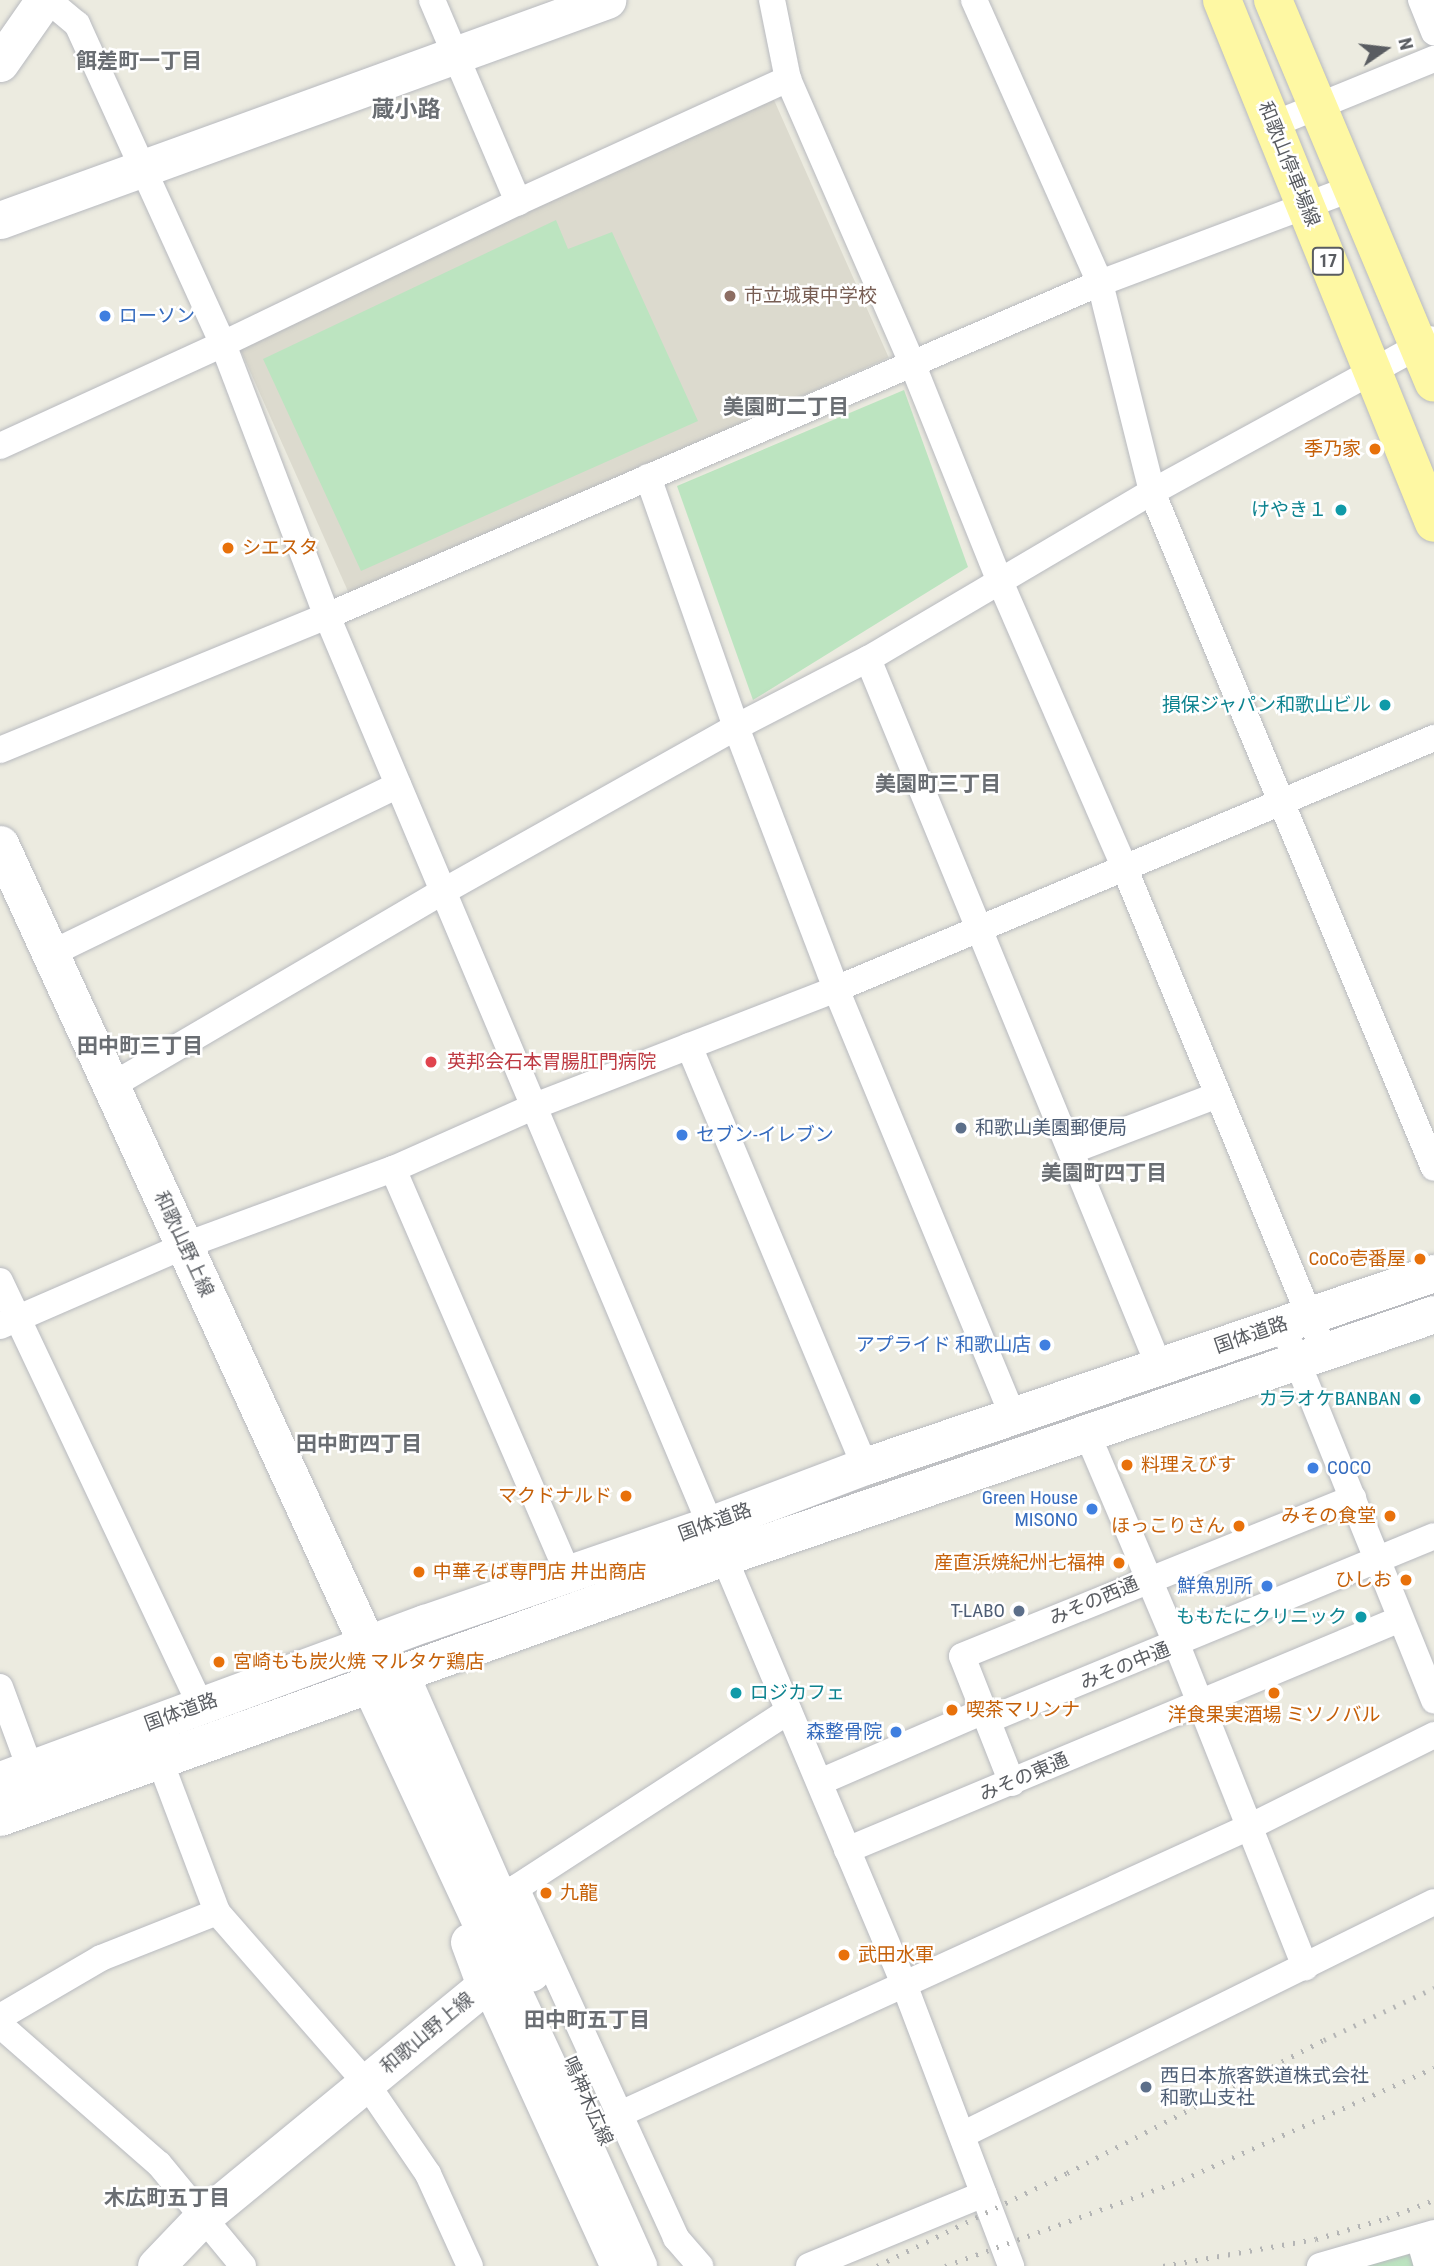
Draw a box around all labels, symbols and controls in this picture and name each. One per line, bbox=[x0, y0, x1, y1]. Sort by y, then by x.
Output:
north arrow bbox=[1350, 14, 1420, 84]
text: N bbox=[1393, 35, 1418, 52]
district label: 餌差町一丁目 bbox=[76, 48, 202, 74]
district label: 蔵小路 bbox=[372, 96, 440, 124]
street label: 和歌山停車場線 bbox=[1254, 98, 1324, 230]
road number: 17 bbox=[1310, 246, 1346, 276]
place label: 市立城東中学校 bbox=[744, 285, 877, 307]
marker: 市立城東中学校 bbox=[722, 288, 738, 304]
place label: ローソン bbox=[119, 305, 195, 327]
marker: ローソン bbox=[97, 308, 113, 324]
district label: 美園町二丁目 bbox=[723, 394, 849, 420]
place label: 季乃家 bbox=[1304, 438, 1361, 460]
marker: 季乃家 bbox=[1367, 441, 1383, 457]
place label: けやき１ bbox=[1251, 499, 1327, 521]
marker: けやき１ bbox=[1333, 502, 1349, 518]
place label: シエスタ bbox=[242, 537, 318, 559]
marker: シエスタ bbox=[220, 540, 236, 556]
place label: 損保ジャパン和歌山ビル bbox=[1162, 694, 1371, 716]
marker: 損保ジャパン和歌山ビル bbox=[1377, 697, 1393, 713]
district label: 美園町三丁目 bbox=[875, 771, 1001, 797]
district label: 田中町三丁目 bbox=[77, 1033, 203, 1059]
place label: 英邦会石本胃腸肛門病院 bbox=[447, 1051, 656, 1073]
marker: 英邦会石本胃腸肛門病院 bbox=[421, 1052, 441, 1072]
place label: 和歌山美園郵便局 bbox=[975, 1117, 1127, 1139]
marker: 和歌山美園郵便局 bbox=[953, 1120, 969, 1136]
place label: セブン-イレブン bbox=[696, 1124, 834, 1146]
marker: セブン-イレブン bbox=[674, 1127, 690, 1143]
district label: 美園町四丁目 bbox=[1041, 1160, 1167, 1186]
street label: 和歌山野上線 bbox=[150, 1188, 218, 1300]
place label: CoCo壱番屋 bbox=[1308, 1248, 1406, 1270]
marker: CoCo壱番屋 bbox=[1412, 1251, 1428, 1267]
street label: 国体道路 bbox=[1211, 1312, 1291, 1358]
place label: アプライド 和歌山店 bbox=[856, 1334, 1031, 1356]
marker: アプライド 和歌山店 bbox=[1037, 1337, 1053, 1353]
place label: カラオケBANBAN bbox=[1259, 1388, 1401, 1410]
marker: カラオケBANBAN bbox=[1407, 1391, 1423, 1407]
district label: 田中町四丁目 bbox=[296, 1431, 422, 1457]
place label: 料理えびす bbox=[1141, 1454, 1236, 1476]
marker: 料理えびす bbox=[1119, 1457, 1135, 1473]
place label: COCO bbox=[1327, 1457, 1371, 1479]
marker: COCO bbox=[1305, 1460, 1321, 1476]
place label: マクドナルド bbox=[498, 1485, 612, 1507]
place label: Green House MISONO bbox=[982, 1487, 1078, 1531]
marker: マクドナルド bbox=[618, 1488, 634, 1504]
street label: 国体道路 bbox=[675, 1498, 755, 1546]
marker: Green House MISONO bbox=[1084, 1501, 1100, 1517]
place label: みその食堂 bbox=[1281, 1505, 1376, 1527]
marker: みその食堂 bbox=[1382, 1508, 1398, 1524]
place label: ほっこりさん bbox=[1111, 1515, 1225, 1537]
marker: ほっこりさん bbox=[1231, 1518, 1247, 1534]
place label: 産直浜焼紀州七福神 bbox=[934, 1552, 1105, 1574]
marker: 産直浜焼紀州七福神 bbox=[1111, 1555, 1127, 1571]
place label: 中華そば専門店 井出商店 bbox=[433, 1561, 646, 1583]
marker: 中華そば専門店 井出商店 bbox=[411, 1564, 427, 1580]
place label: ひしお bbox=[1335, 1569, 1392, 1591]
street label: みその西通 bbox=[1046, 1572, 1142, 1630]
marker: ひしお bbox=[1398, 1572, 1414, 1588]
place label: 鮮魚別所 bbox=[1177, 1575, 1253, 1597]
marker: 鮮魚別所 bbox=[1259, 1578, 1275, 1594]
place label: T-LABO bbox=[951, 1600, 1005, 1622]
marker: T-LABO bbox=[1011, 1603, 1027, 1619]
place label: ももたにクリニック bbox=[1176, 1606, 1347, 1628]
marker: ももたにクリニック bbox=[1353, 1609, 1369, 1625]
street label: みその中通 bbox=[1077, 1638, 1173, 1694]
place label: 宮崎もも炭火焼 マルタケ鶏店 bbox=[233, 1651, 484, 1673]
marker: 宮崎もも炭火焼 マルタケ鶏店 bbox=[211, 1654, 227, 1670]
place label: ロジカフェ bbox=[750, 1682, 845, 1704]
marker: ロジカフェ bbox=[728, 1685, 744, 1701]
marker: 洋食果実酒場 ミソノバル bbox=[1266, 1685, 1282, 1701]
street label: 国体道路 bbox=[141, 1688, 221, 1736]
place label: 喫茶マリンナ bbox=[966, 1699, 1080, 1721]
marker: 喫茶マリンナ bbox=[944, 1702, 960, 1718]
place label: 洋食果実酒場 ミソノバル bbox=[1167, 1704, 1381, 1726]
place label: 森整骨院 bbox=[806, 1721, 882, 1743]
marker: 森整骨院 bbox=[888, 1724, 904, 1740]
street label: みその東通 bbox=[976, 1748, 1072, 1806]
place label: 九龍 bbox=[560, 1882, 598, 1904]
marker: 九龍 bbox=[538, 1885, 554, 1901]
place label: 武田水軍 bbox=[858, 1944, 934, 1966]
marker: 武田水軍 bbox=[836, 1947, 852, 1963]
street label: 和歌山野上線 bbox=[376, 1988, 478, 2078]
district label: 田中町五丁目 bbox=[524, 2007, 650, 2033]
street label: 鳴神木広線 bbox=[558, 2053, 618, 2149]
place label: 西日本旅客鉄道株式会社 和歌山支社 bbox=[1160, 2065, 1369, 2109]
marker: 西日本旅客鉄道株式会社 和歌山支社 bbox=[1138, 2079, 1154, 2095]
district label: 木広町五丁目 bbox=[104, 2185, 230, 2211]

